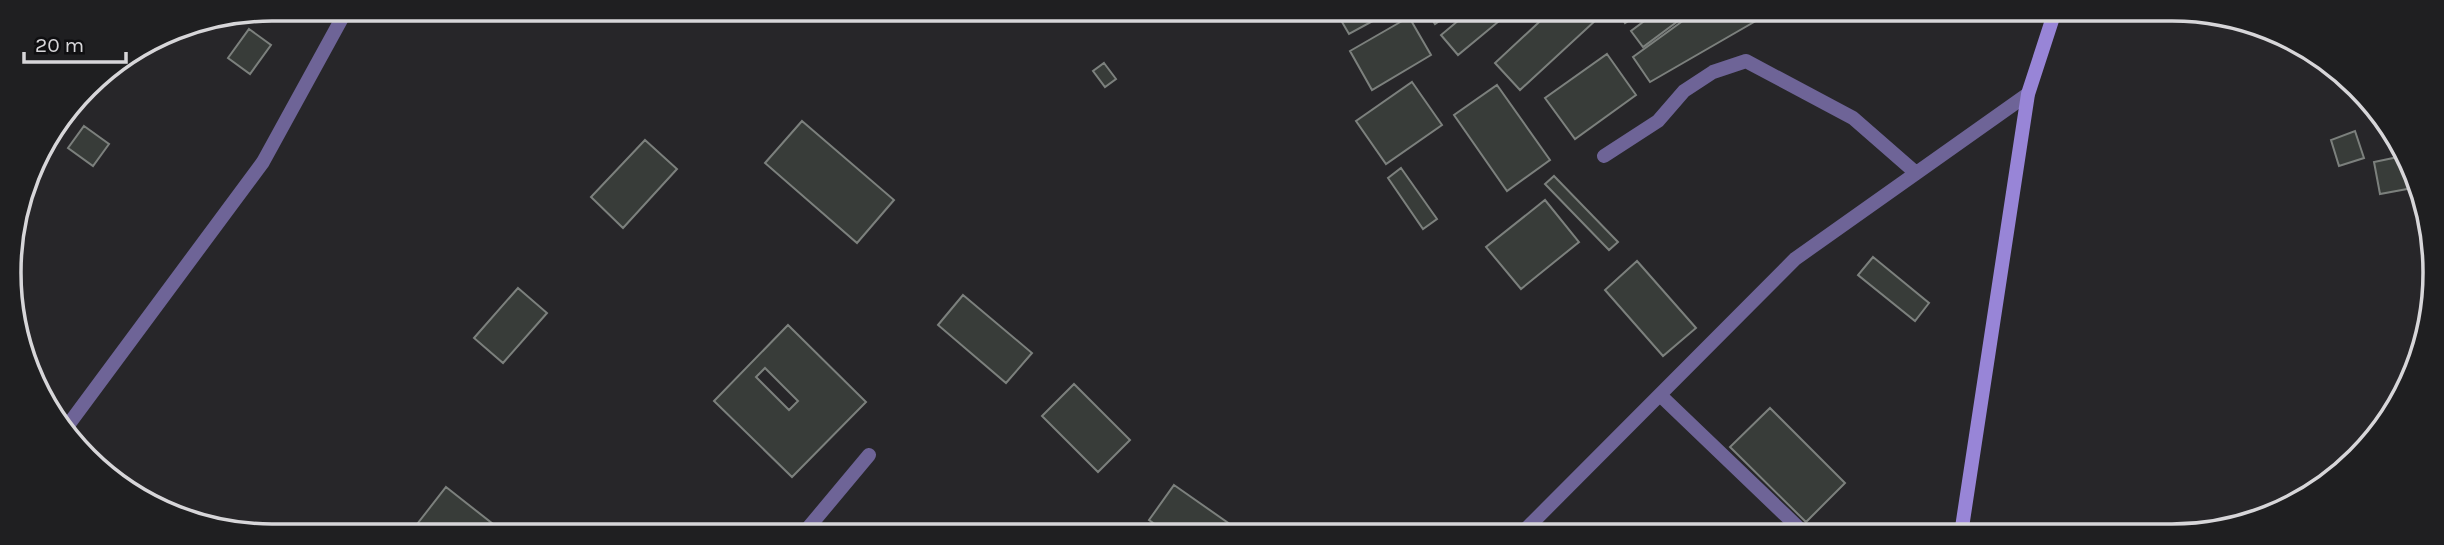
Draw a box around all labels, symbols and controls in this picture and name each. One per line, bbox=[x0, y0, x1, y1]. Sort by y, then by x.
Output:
scale bar bbox=[24, 21, 126, 65]
text: 20 m bbox=[35, 33, 84, 57]

